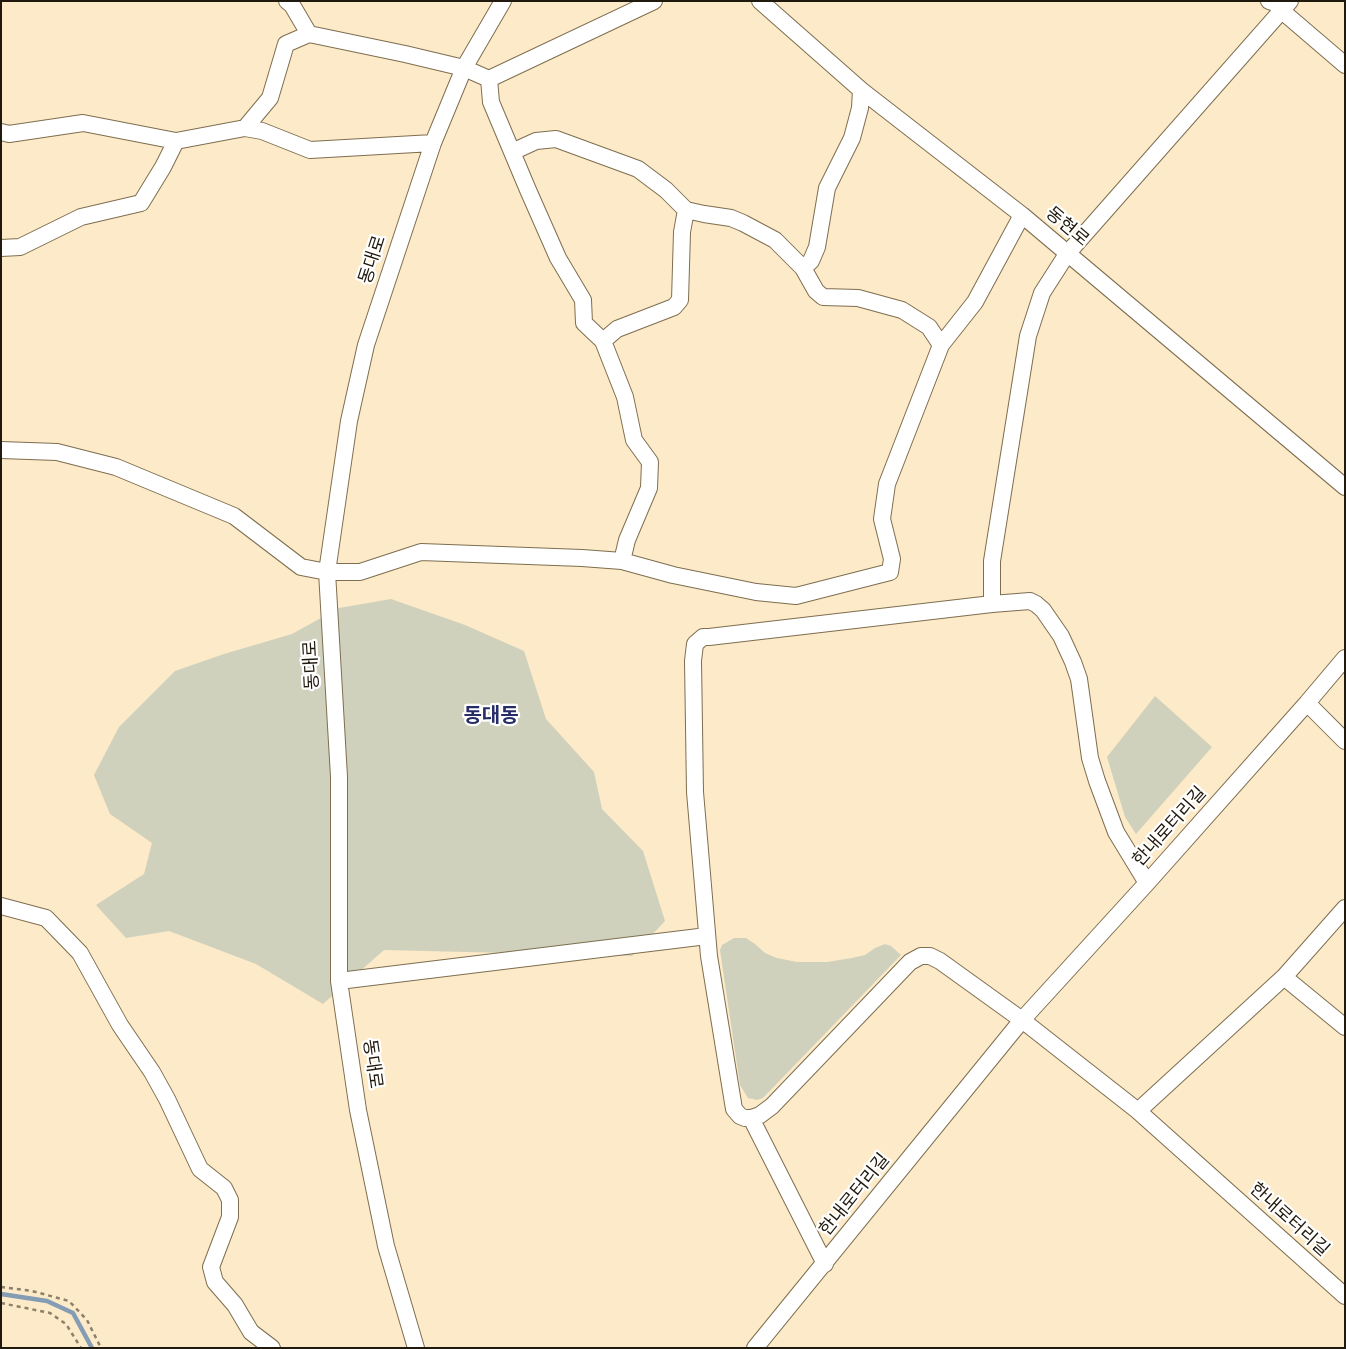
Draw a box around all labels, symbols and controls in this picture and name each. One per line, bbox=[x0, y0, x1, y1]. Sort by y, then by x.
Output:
street label: 동현로 bbox=[1041, 203, 1093, 251]
street label: 동대로 bbox=[355, 233, 391, 287]
street label: 동대로 bbox=[300, 640, 324, 690]
district label: 동대동 bbox=[463, 705, 519, 729]
street label: 한내로터리길 bbox=[1129, 783, 1211, 871]
street label: 동대로 bbox=[358, 1038, 386, 1090]
street label: 한내로터리길 bbox=[815, 1150, 895, 1240]
street label: 한내로터리길 bbox=[1245, 1179, 1333, 1261]

